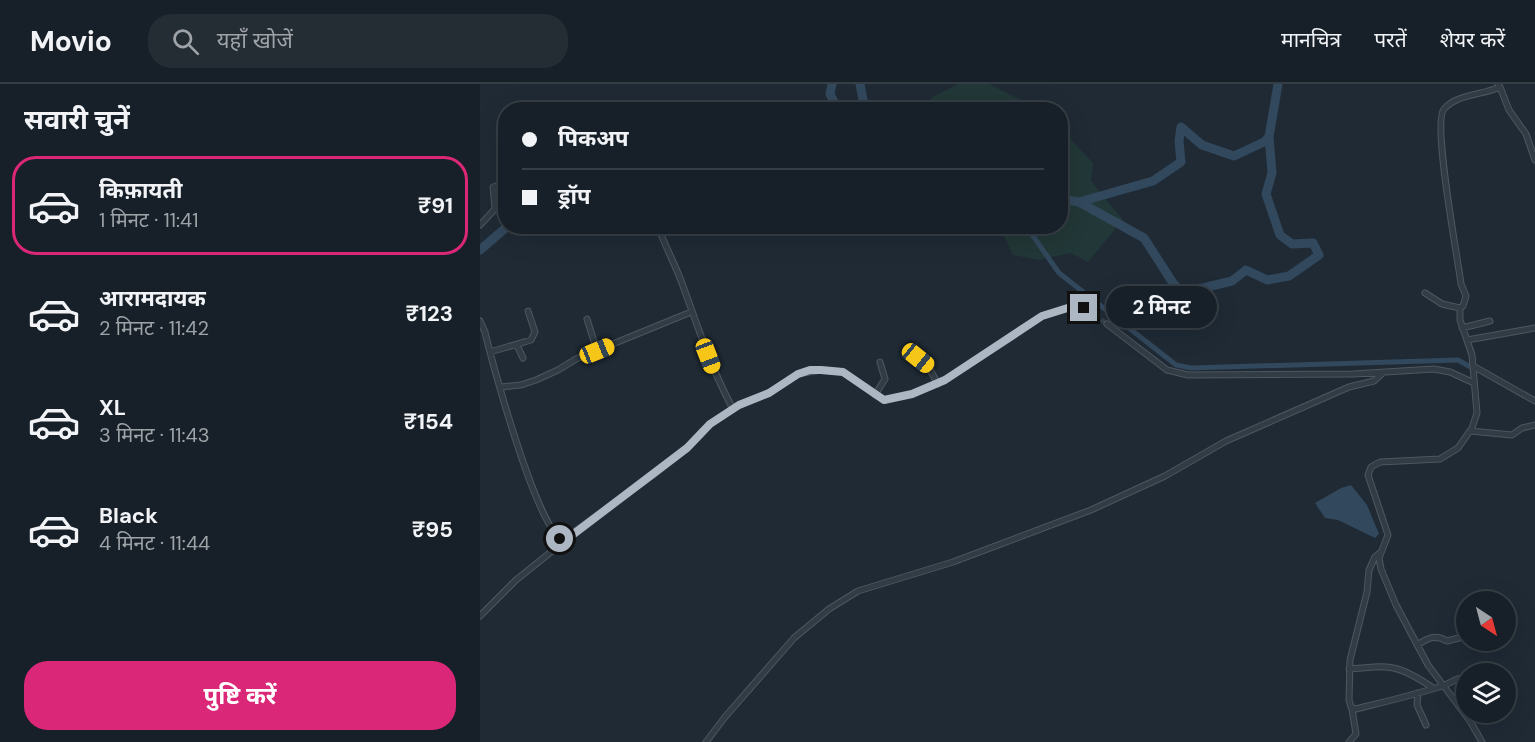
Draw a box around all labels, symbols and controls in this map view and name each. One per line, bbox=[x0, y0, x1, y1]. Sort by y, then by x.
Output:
search box bbox=[148, 14, 568, 68]
text: Movio bbox=[30, 23, 112, 60]
icon: search bbox=[169, 25, 202, 58]
text: यहाँ खोजें bbox=[217, 26, 293, 55]
text: मानचित्र bbox=[1281, 26, 1341, 54]
text: परतें bbox=[1374, 26, 1407, 54]
text: शेयर करें bbox=[1440, 26, 1505, 54]
text: सवारी चुनें bbox=[24, 102, 130, 137]
text: पिकअप bbox=[558, 124, 629, 153]
text: किफ़ायती bbox=[99, 176, 183, 205]
icon: car bbox=[27, 179, 81, 233]
text: ड्रॉप bbox=[558, 182, 591, 211]
text: ₹91 bbox=[418, 191, 453, 220]
text: 1 मिनट · 11:41 bbox=[99, 207, 198, 233]
text: आरामदायक bbox=[99, 284, 206, 313]
icon: car bbox=[27, 287, 81, 341]
callout: 2 मिनट bbox=[1105, 287, 1216, 329]
route end bbox=[1070, 294, 1097, 321]
text: 2 मिनट bbox=[1132, 294, 1191, 320]
text: ₹123 bbox=[406, 299, 453, 328]
text: 2 मिनट · 11:42 bbox=[99, 315, 209, 341]
car bbox=[577, 336, 617, 366]
car bbox=[693, 336, 723, 376]
car bbox=[898, 340, 938, 376]
text: XL bbox=[99, 393, 126, 422]
icon: car bbox=[27, 395, 81, 449]
text: ₹154 bbox=[403, 407, 453, 436]
text: 3 मिनट · 11:43 bbox=[99, 422, 210, 448]
text: Black bbox=[99, 501, 158, 530]
icon: car bbox=[27, 503, 81, 557]
text: ₹95 bbox=[412, 515, 453, 544]
route start bbox=[546, 525, 573, 552]
text: 4 मिनट · 11:44 bbox=[99, 530, 210, 556]
north arrow bbox=[1456, 591, 1516, 651]
map controls bbox=[1456, 591, 1516, 723]
button: पुष्टि करें bbox=[24, 661, 456, 730]
button: layers bbox=[1456, 663, 1516, 723]

